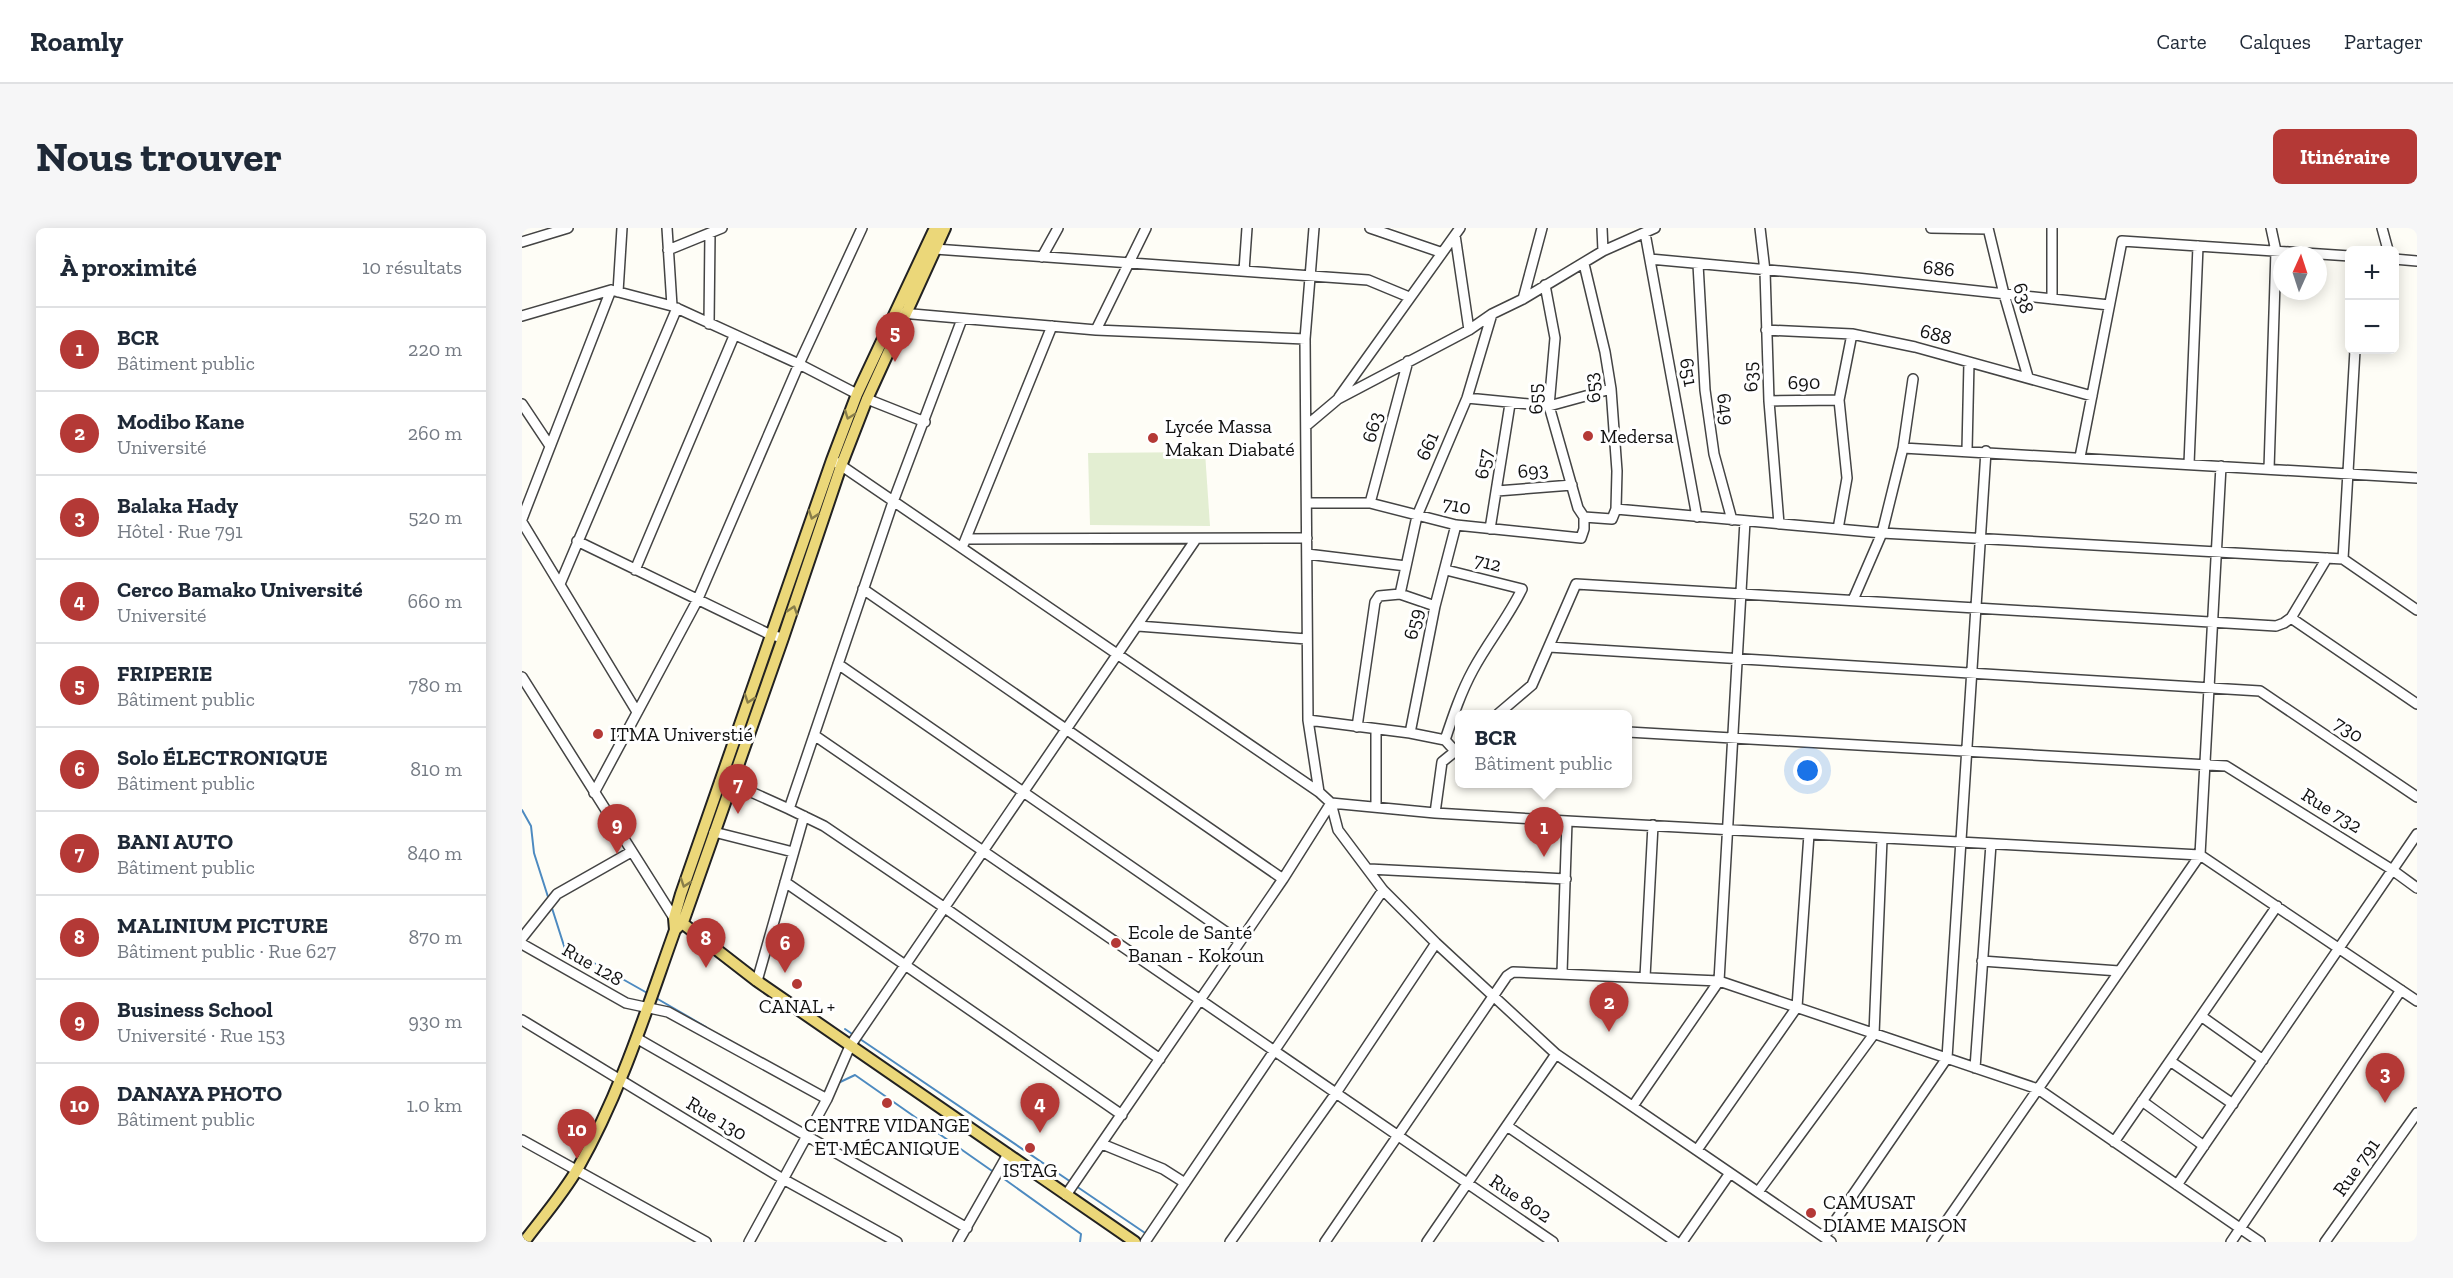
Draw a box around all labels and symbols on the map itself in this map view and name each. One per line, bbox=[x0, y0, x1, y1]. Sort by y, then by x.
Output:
north arrow bbox=[2273, 246, 2327, 300]
street label: 686 bbox=[1922, 254, 1956, 282]
street label: 638 bbox=[2008, 280, 2040, 316]
pin: 5 bbox=[876, 312, 914, 362]
street label: 688 bbox=[1917, 318, 1955, 350]
street label: 651 bbox=[1675, 356, 1703, 388]
street label: 635 bbox=[1737, 361, 1763, 393]
street label: 690 bbox=[1787, 370, 1821, 394]
street label: 653 bbox=[1578, 371, 1606, 405]
street label: 655 bbox=[1522, 383, 1548, 415]
street label: 649 bbox=[1712, 392, 1740, 426]
one-way arrow bbox=[844, 409, 857, 420]
street label: 663 bbox=[1356, 409, 1388, 445]
place label: Lycée Massa Makan Diabaté bbox=[1165, 414, 1295, 461]
place label: Medersa bbox=[1600, 424, 1674, 448]
street label: 661 bbox=[1410, 428, 1444, 464]
marker: Medersa bbox=[1581, 429, 1595, 443]
marker: Lycée Massa Makan Diabaté bbox=[1146, 431, 1160, 445]
street label: 657 bbox=[1469, 447, 1497, 481]
street label: 693 bbox=[1517, 457, 1549, 483]
street label: 710 bbox=[1441, 491, 1473, 519]
one-way arrow bbox=[808, 509, 821, 520]
street label: 712 bbox=[1472, 547, 1504, 577]
one-way arrow bbox=[786, 605, 798, 616]
street label: 659 bbox=[1398, 606, 1428, 642]
one-way arrow bbox=[743, 693, 756, 704]
street label: 730 bbox=[2330, 710, 2368, 748]
place label: ITMA Universtié bbox=[610, 722, 753, 746]
marker: ITMA Universtié bbox=[591, 727, 605, 741]
your location bbox=[1793, 756, 1822, 785]
pin: 7 bbox=[718, 764, 758, 814]
street label: Rue 732 bbox=[2297, 782, 2367, 838]
pin: 9 bbox=[598, 804, 637, 854]
pin: 1 bbox=[1524, 808, 1564, 857]
one-way arrow bbox=[679, 877, 692, 888]
pin: 8 bbox=[686, 918, 726, 968]
place label: Ecole de Santé Banan - Kokoun bbox=[1128, 920, 1265, 967]
pin: 6 bbox=[766, 924, 804, 973]
marker: Ecole de Santé Banan - Kokoun bbox=[1109, 936, 1123, 950]
street label: Rue 128 bbox=[558, 937, 628, 991]
marker: CANAL + bbox=[790, 977, 804, 991]
pin: 2 bbox=[1590, 982, 1628, 1032]
place label: CANAL + bbox=[759, 994, 835, 1018]
pin: 3 bbox=[2366, 1054, 2404, 1103]
pin: 4 bbox=[1020, 1084, 1060, 1133]
street label: Rue 130 bbox=[682, 1091, 752, 1145]
marker: CENTRE VIDANGE ET MÉCANIQUE bbox=[880, 1096, 894, 1110]
pin: 10 bbox=[558, 1110, 596, 1159]
place label: CENTRE VIDANGE ET MÉCANIQUE bbox=[804, 1113, 970, 1160]
street label: Rue 791 bbox=[2327, 1133, 2385, 1201]
marker: ISTAG bbox=[1023, 1141, 1037, 1155]
place label: ISTAG bbox=[1003, 1158, 1058, 1182]
street label: Rue 802 bbox=[1485, 1168, 1557, 1228]
place label: CAMUSAT DIAME MAISON bbox=[1823, 1190, 1967, 1237]
marker: CAMUSAT DIAME MAISON bbox=[1804, 1206, 1818, 1220]

